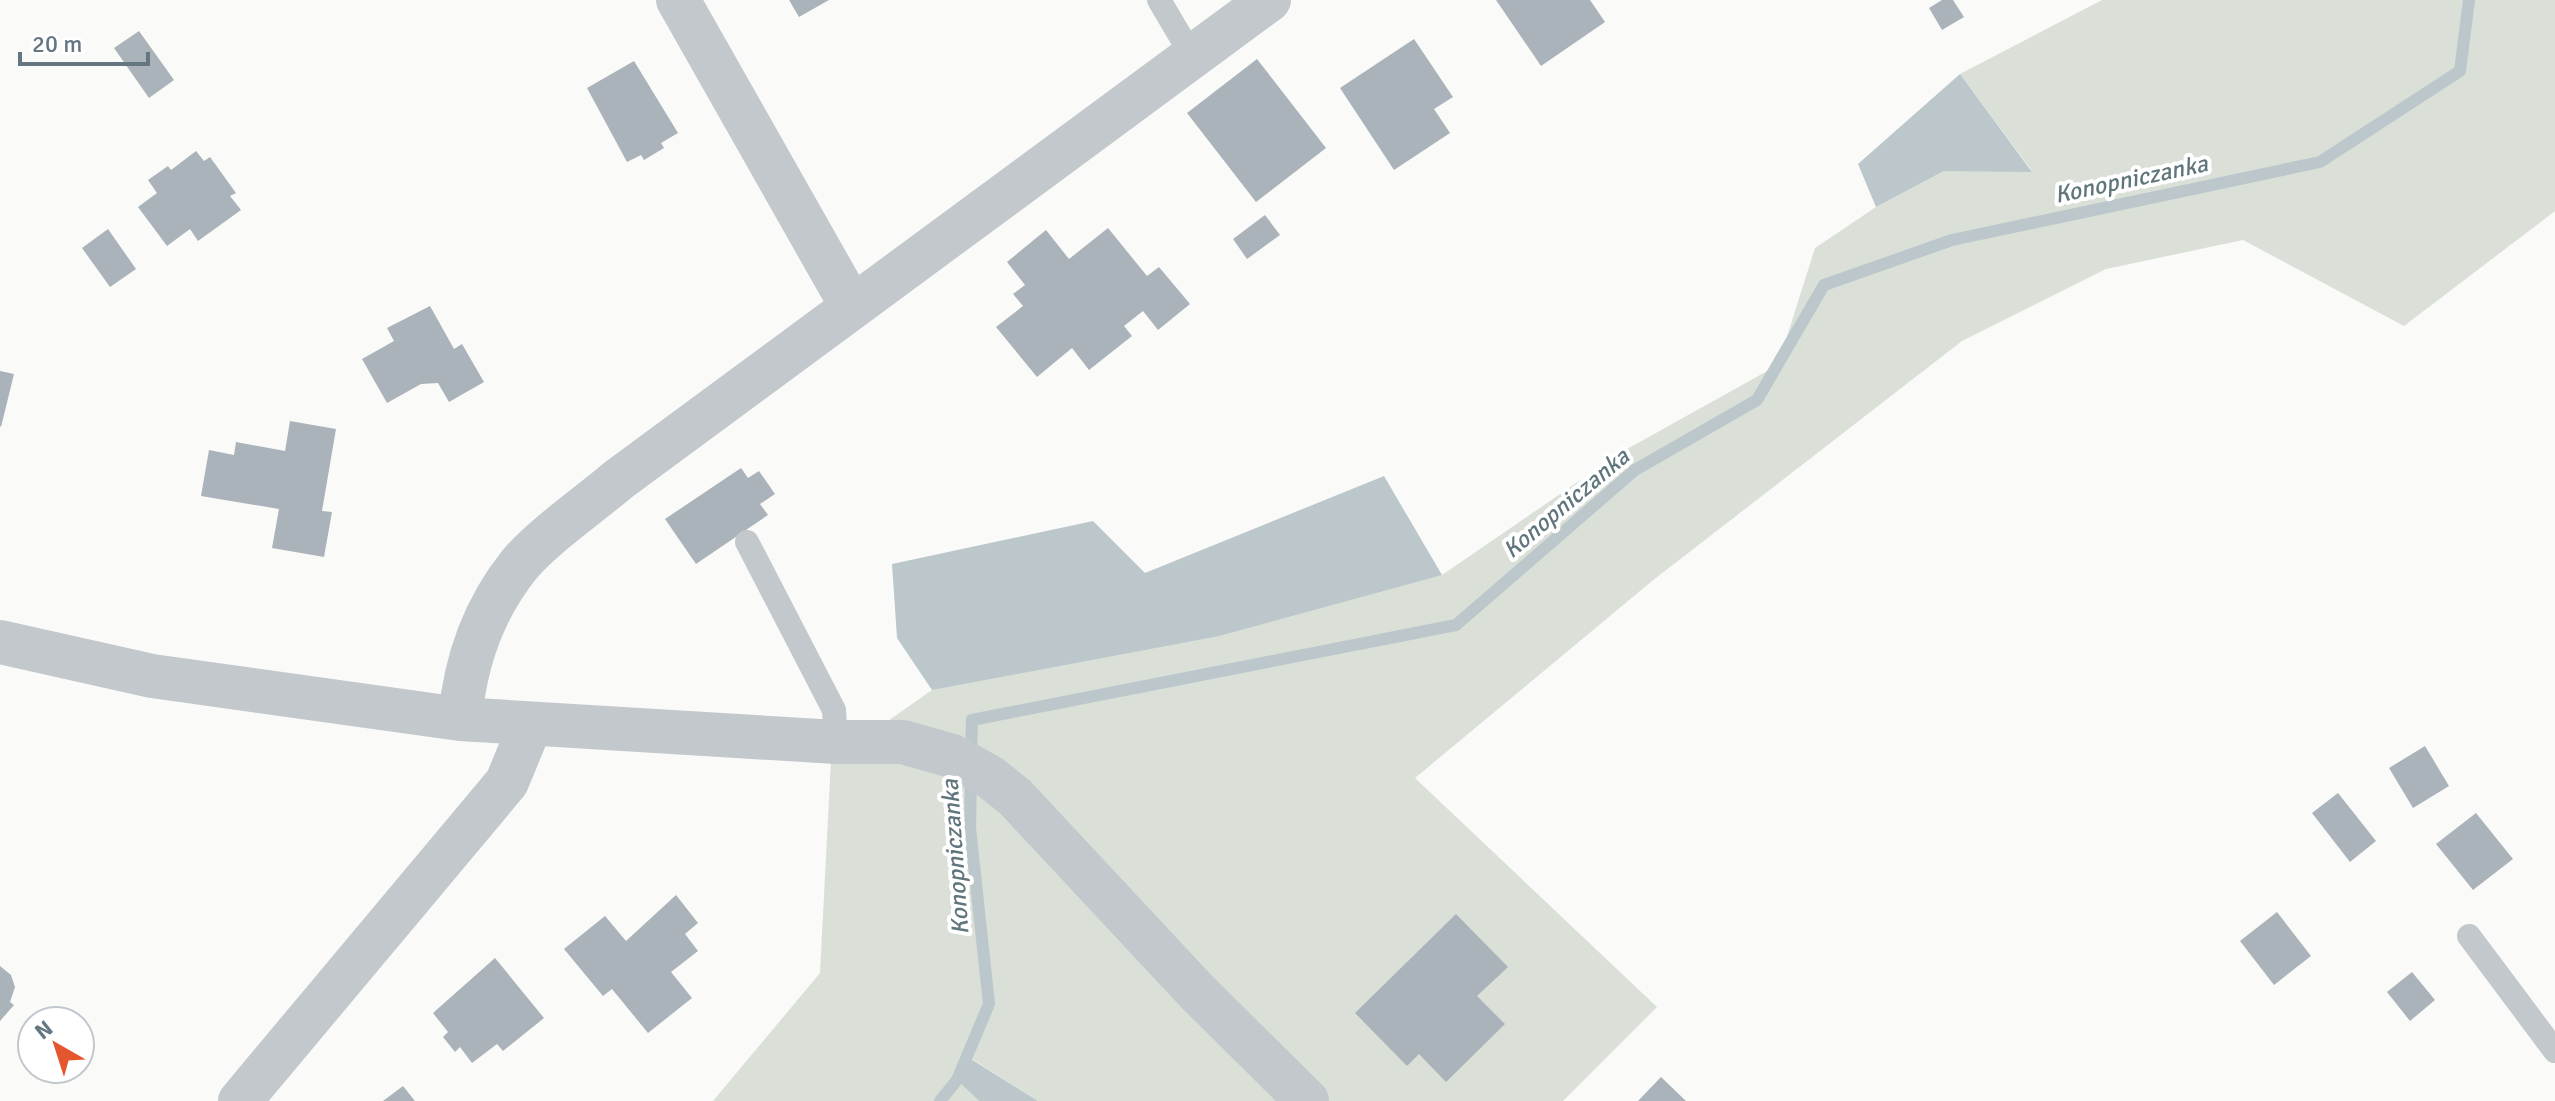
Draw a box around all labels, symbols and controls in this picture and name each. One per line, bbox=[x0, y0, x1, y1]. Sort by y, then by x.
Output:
scale bar bbox=[20, 16, 148, 66]
text: 20 m bbox=[32, 29, 82, 59]
water label: Konopniczanka bbox=[2052, 148, 2211, 210]
water label: Konopniczanka bbox=[1497, 441, 1636, 565]
water label: Konopniczanka bbox=[935, 777, 975, 936]
north arrow bbox=[16, 1005, 96, 1085]
text: N bbox=[29, 1015, 58, 1045]

